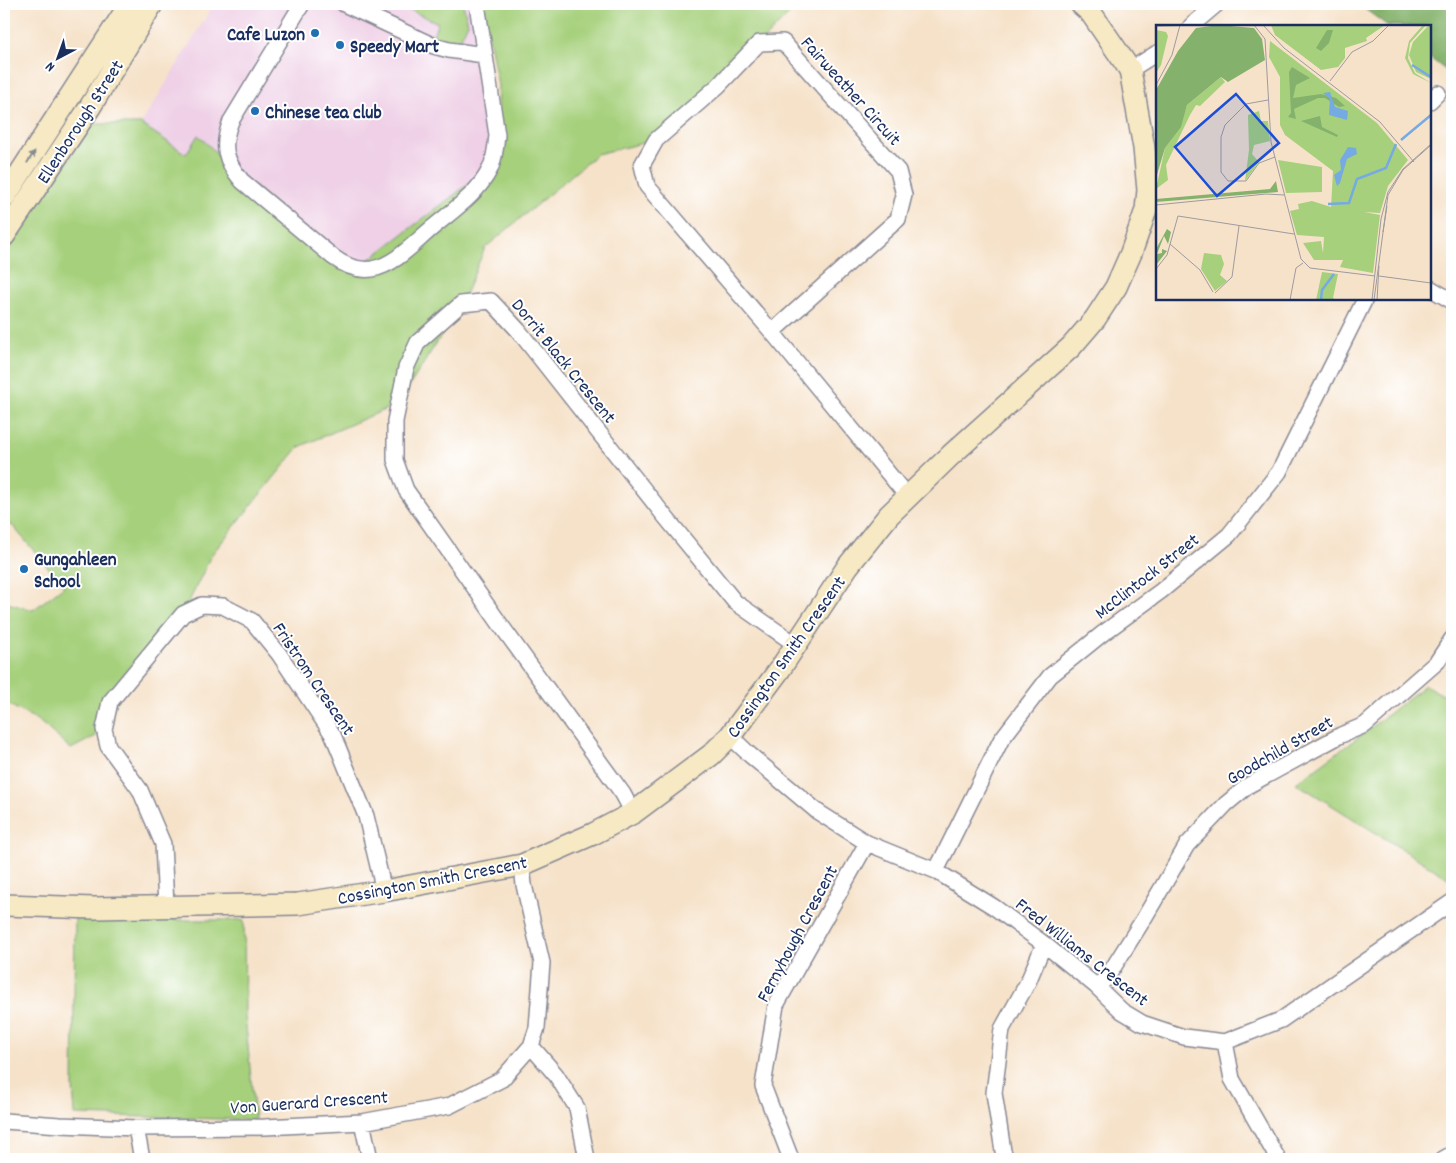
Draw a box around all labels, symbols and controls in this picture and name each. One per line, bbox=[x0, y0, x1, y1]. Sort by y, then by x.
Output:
place label: Cafe Luzon bbox=[227, 23, 305, 50]
inset map bbox=[1156, 25, 1431, 300]
marker: Cafe Luzon bbox=[309, 27, 321, 39]
north arrow bbox=[32, 32, 82, 82]
street label: Fairweather Circuit bbox=[793, 32, 906, 153]
place label: Speedy Mart bbox=[350, 35, 439, 62]
marker: Speedy Mart bbox=[334, 39, 346, 51]
street label: Ellenborough Street bbox=[32, 56, 132, 190]
text: N bbox=[42, 56, 60, 76]
place label: Chinese tea club bbox=[265, 101, 382, 128]
marker: Chinese tea club bbox=[249, 105, 261, 117]
one-way arrow bbox=[26, 151, 35, 164]
street label: Dorrit Black Crescent bbox=[503, 294, 621, 431]
street label: McClintock Street bbox=[1090, 528, 1206, 627]
place label: Gungahleen School bbox=[34, 548, 117, 597]
marker: Gungahleen School bbox=[18, 563, 30, 575]
street label: Cossington Smith Crescent bbox=[722, 571, 854, 745]
street label: Fristrom Crescent bbox=[264, 618, 360, 742]
street label: Goodchild Street bbox=[1222, 711, 1339, 794]
street label: Cossington Smith Crescent bbox=[336, 851, 530, 914]
street label: Fernyhough Crescent bbox=[752, 861, 847, 1008]
street label: Fred Williams Crescent bbox=[1008, 893, 1153, 1015]
street label: Von Guerard Crescent bbox=[230, 1086, 389, 1123]

